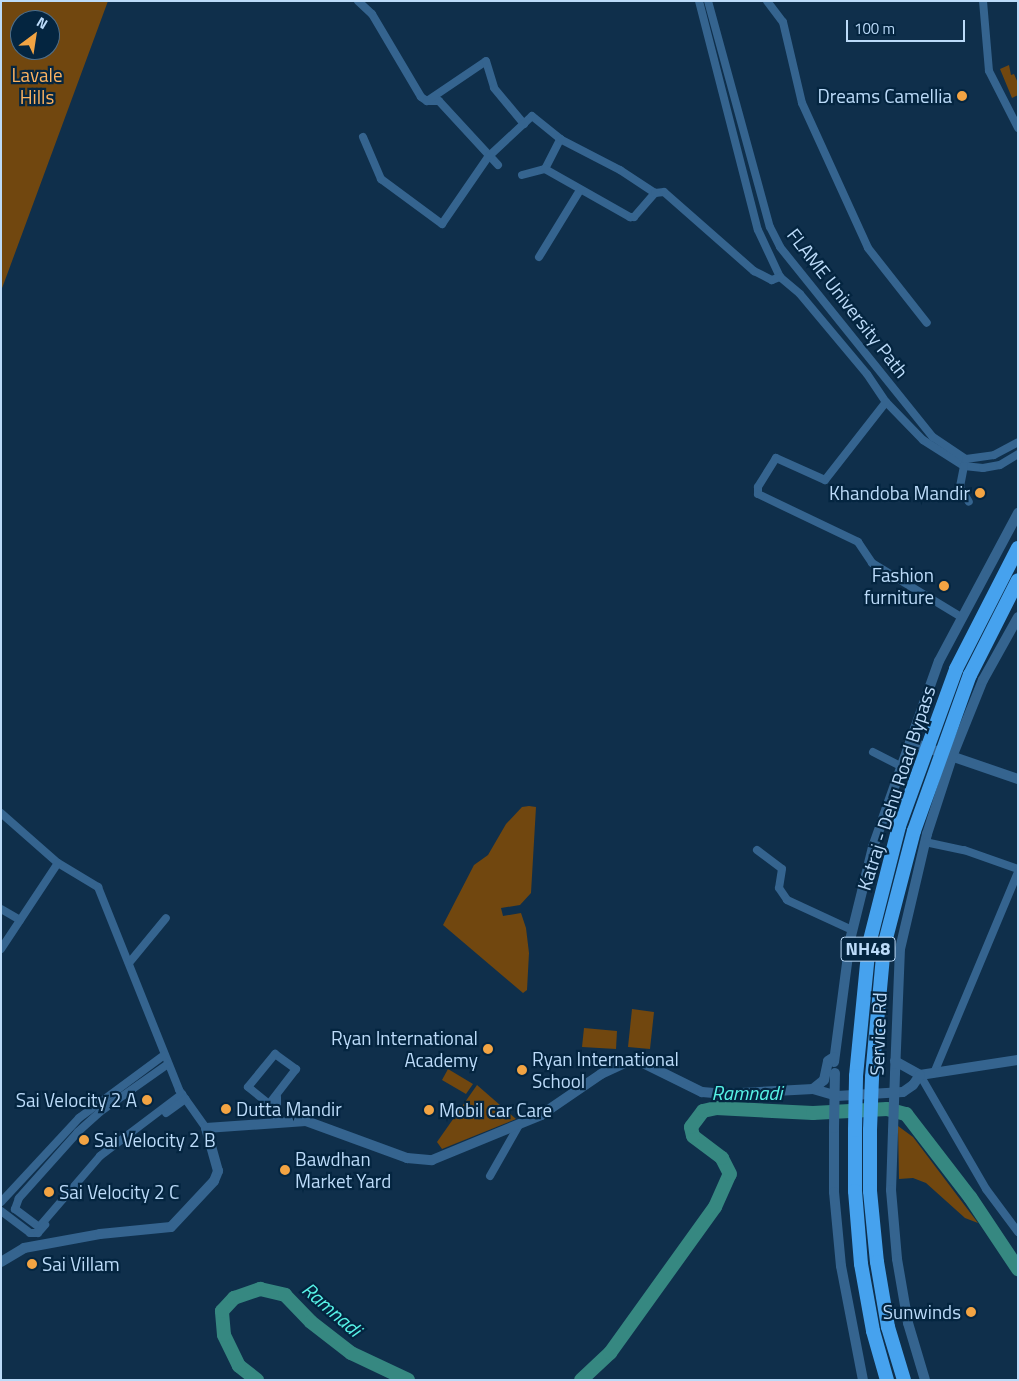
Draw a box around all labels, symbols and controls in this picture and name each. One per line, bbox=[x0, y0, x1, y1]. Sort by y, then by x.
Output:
north arrow bbox=[10, 10, 60, 60]
scale bar bbox=[849, 10, 968, 42]
text: N bbox=[33, 11, 52, 34]
text: 100 m bbox=[854, 17, 895, 40]
park label: Lavale Hills bbox=[11, 64, 63, 108]
place label: Dreams Camellia bbox=[818, 85, 952, 107]
marker: Dreams Camellia bbox=[956, 90, 968, 102]
street label: FLAME University Path bbox=[783, 224, 913, 382]
place label: Khandoba Mandir bbox=[829, 482, 970, 504]
marker: Khandoba Mandir bbox=[974, 487, 986, 499]
place label: Fashion furniture bbox=[864, 564, 934, 608]
marker: Fashion furniture bbox=[938, 580, 950, 592]
street label: Katraj - Dehu Road Bypass bbox=[852, 683, 940, 893]
road number: NH48 bbox=[840, 934, 896, 964]
street label: Service Rd bbox=[865, 992, 891, 1076]
place label: Ryan International Academy bbox=[331, 1027, 478, 1071]
marker: Ryan International Academy bbox=[482, 1043, 494, 1055]
place label: Ryan International School bbox=[532, 1048, 679, 1092]
marker: Ryan International School bbox=[516, 1064, 528, 1076]
water label: Ramnadi bbox=[712, 1080, 782, 1104]
place label: Sai Velocity 2 A bbox=[16, 1089, 137, 1111]
marker: Sai Velocity 2 A bbox=[141, 1094, 153, 1106]
place label: Dutta Mandir bbox=[236, 1098, 342, 1120]
place label: Mobil car Care bbox=[439, 1099, 552, 1121]
marker: Dutta Mandir bbox=[220, 1103, 232, 1115]
marker: Mobil car Care bbox=[423, 1104, 435, 1116]
place label: Sai Velocity 2 B bbox=[94, 1129, 216, 1151]
marker: Sai Velocity 2 B bbox=[78, 1134, 90, 1146]
place label: Bawdhan Market Yard bbox=[295, 1148, 391, 1192]
marker: Bawdhan Market Yard bbox=[279, 1164, 291, 1176]
place label: Sai Velocity 2 C bbox=[59, 1181, 179, 1203]
marker: Sai Velocity 2 C bbox=[43, 1186, 55, 1198]
place label: Sai Villam bbox=[42, 1253, 120, 1275]
marker: Sai Villam bbox=[26, 1258, 38, 1270]
water label: Ramnadi bbox=[297, 1277, 367, 1341]
place label: Sunwinds bbox=[883, 1301, 961, 1323]
marker: Sunwinds bbox=[965, 1306, 977, 1318]

